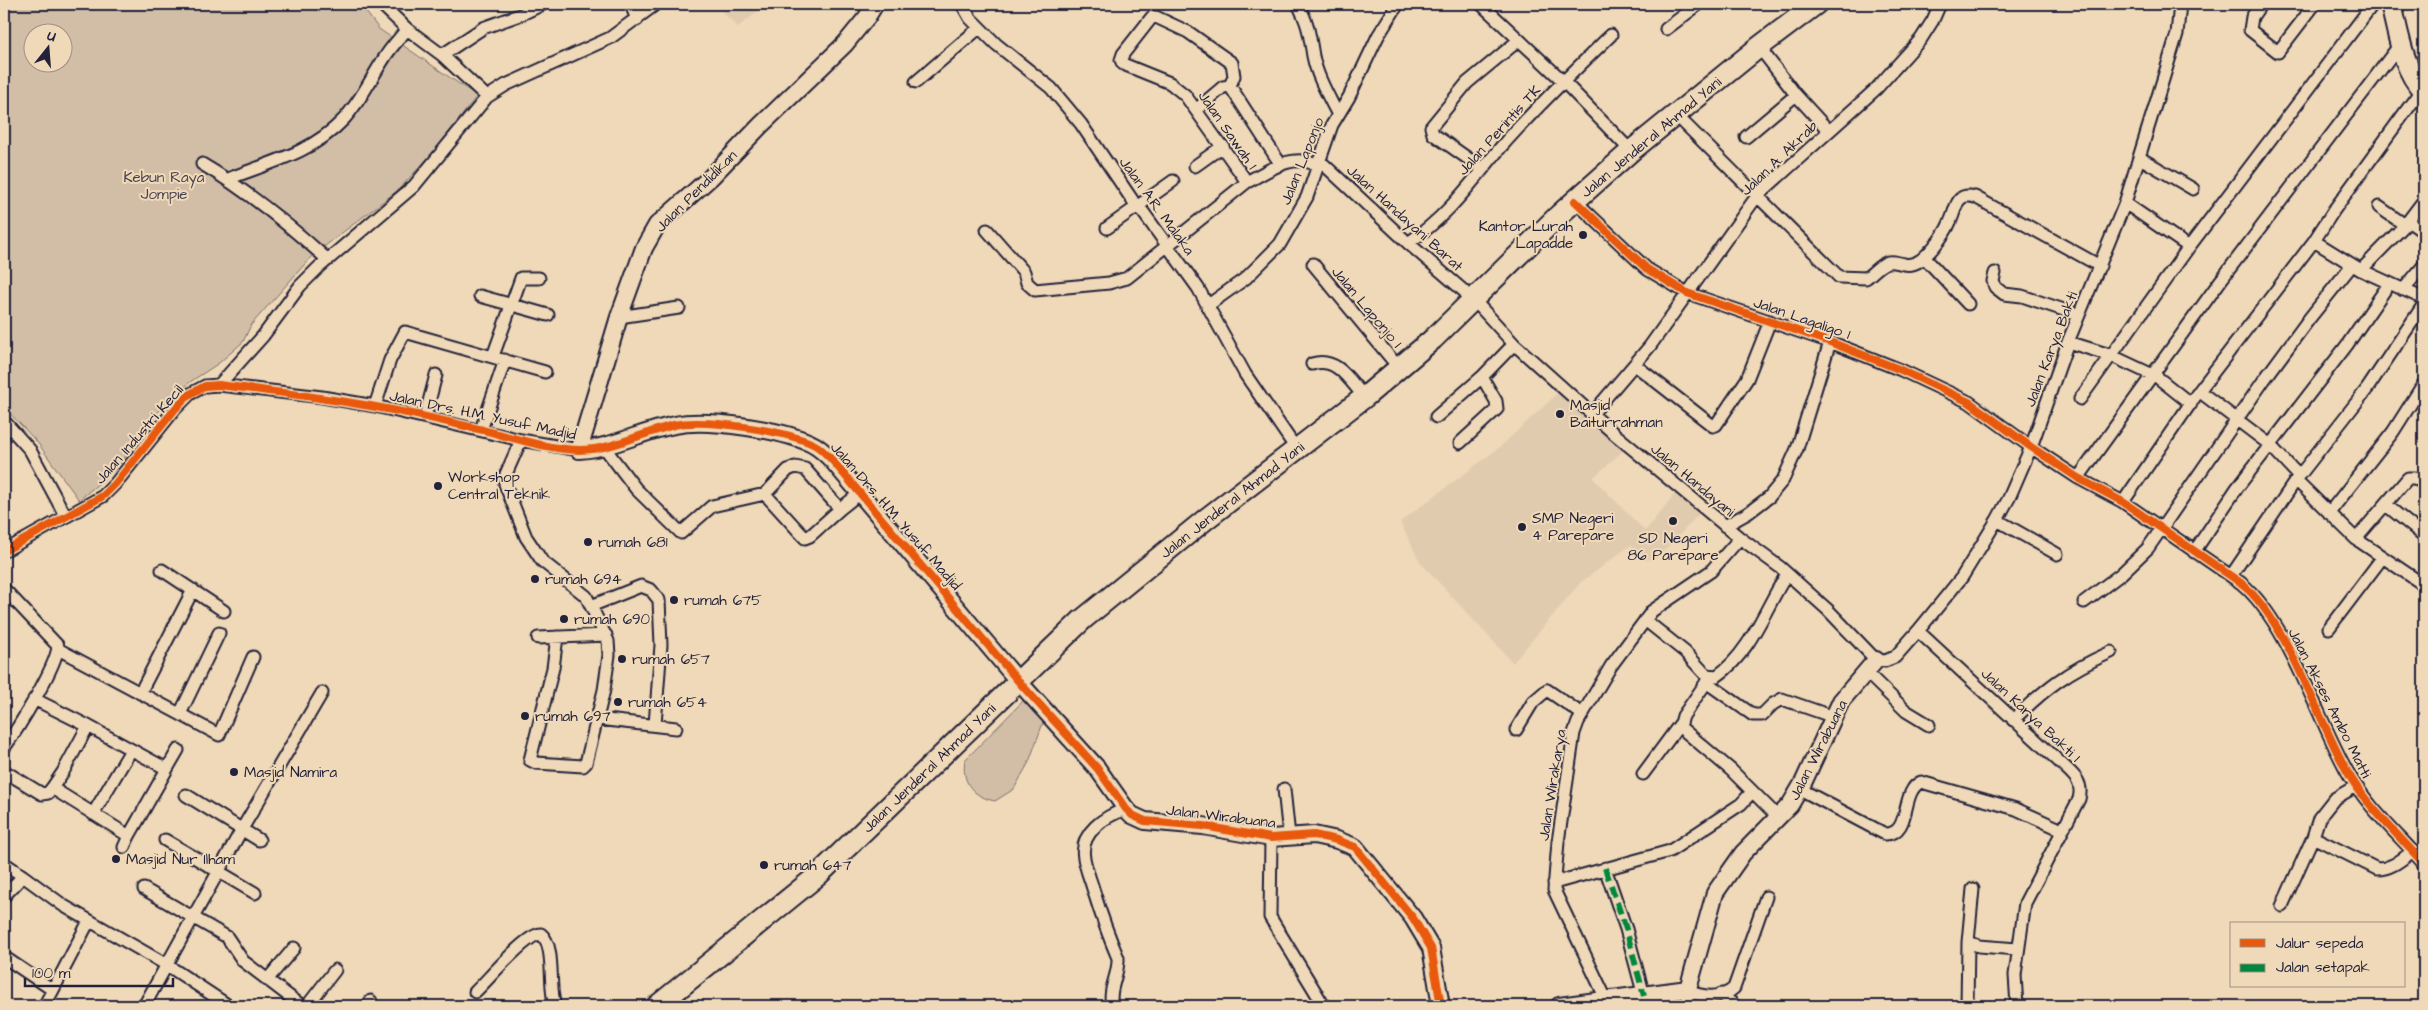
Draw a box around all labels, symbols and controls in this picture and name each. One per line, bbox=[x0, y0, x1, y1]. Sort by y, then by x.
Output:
north arrow bbox=[22, 22, 72, 72]
text: U bbox=[45, 26, 58, 47]
street label: Jalan Jenderal Ahmad Yani bbox=[1576, 72, 1727, 203]
street label: Jalan Perintis TK bbox=[1453, 81, 1546, 180]
street label: Jalan Sawah 1 bbox=[1193, 87, 1262, 174]
street label: Jalan Laponjo bbox=[1275, 114, 1330, 208]
street label: Jalan A. Akrab bbox=[1736, 116, 1823, 201]
street label: Jalan Pendidikan bbox=[651, 145, 742, 237]
street label: Jalan A.R. Malaka bbox=[1114, 153, 1200, 260]
street label: Jalan Handayani Barat bbox=[1341, 160, 1468, 277]
park label: Kebun Raya Jompie bbox=[124, 167, 205, 205]
place label: Kantor Lurah Lapadde bbox=[1479, 216, 1574, 254]
marker: Kantor Lurah Lapadde bbox=[1577, 229, 1589, 241]
street label: Jalan Laponjo 1 bbox=[1326, 262, 1407, 353]
street label: Jalan Karya Bakti bbox=[2020, 288, 2084, 410]
street label: Jalan Lagaligo 1 bbox=[1750, 292, 1853, 346]
street label: Jalan Industri Kecil bbox=[90, 380, 189, 489]
street label: Jalan Drs. H.M. Yusuf Madjid bbox=[388, 385, 579, 446]
place label: Masjid Baiturrahman bbox=[1570, 395, 1663, 433]
marker: Masjid Baiturrahman bbox=[1554, 408, 1566, 420]
street label: Jalan Jenderal Ahmad Yani bbox=[1156, 437, 1310, 564]
street label: Jalan Drs. H.M. Yusuf Madjid bbox=[825, 438, 966, 595]
street label: Jalan Handayani bbox=[1645, 439, 1740, 523]
place label: Workshop Central Teknik bbox=[448, 467, 550, 505]
marker: Workshop Central Teknik bbox=[432, 480, 444, 492]
place label: SMP Negeri 4 Parepare bbox=[1532, 508, 1614, 546]
marker: SD Negeri 86 Parepare bbox=[1667, 515, 1679, 527]
marker: SMP Negeri 4 Parepare bbox=[1516, 521, 1528, 533]
place label: SD Negeri 86 Parepare bbox=[1627, 528, 1719, 566]
place label: rumah 681 bbox=[598, 532, 668, 553]
marker: rumah 681 bbox=[582, 536, 594, 548]
place label: rumah 694 bbox=[545, 569, 622, 590]
marker: rumah 694 bbox=[529, 573, 541, 585]
place label: rumah 675 bbox=[684, 590, 762, 611]
marker: rumah 675 bbox=[668, 594, 680, 606]
place label: rumah 690 bbox=[574, 609, 651, 630]
marker: rumah 690 bbox=[558, 613, 570, 625]
street label: Jalan Akses Ambo Matti bbox=[2283, 625, 2377, 782]
place label: rumah 657 bbox=[632, 649, 710, 670]
marker: rumah 657 bbox=[616, 653, 628, 665]
street label: Jalan Karya Bakti 1 bbox=[1975, 663, 2085, 768]
place label: rumah 654 bbox=[628, 692, 707, 713]
marker: rumah 654 bbox=[612, 696, 624, 708]
street label: Jalan Wirabuana bbox=[1784, 696, 1853, 804]
street label: Jalan Jenderal Ahmad Yani bbox=[858, 698, 1001, 838]
place label: rumah 697 bbox=[535, 706, 611, 727]
marker: rumah 697 bbox=[519, 710, 531, 722]
street label: Jalan Wirakarya bbox=[1533, 728, 1573, 842]
place label: Masjid Namira bbox=[244, 762, 337, 783]
marker: Masjid Namira bbox=[228, 766, 240, 778]
street label: Jalan Wirabuana bbox=[1165, 799, 1277, 834]
place label: Masjid Nur Ilham bbox=[126, 849, 235, 870]
marker: Masjid Nur Ilham bbox=[110, 853, 122, 865]
place label: rumah 647 bbox=[774, 855, 851, 876]
marker: rumah 647 bbox=[758, 859, 770, 871]
legend bbox=[2230, 922, 2406, 988]
text: Jalur sepeda bbox=[2276, 933, 2364, 954]
scale bar bbox=[25, 955, 172, 987]
text: Jalan setapak bbox=[2276, 957, 2370, 978]
text: 100 m bbox=[32, 963, 71, 984]

